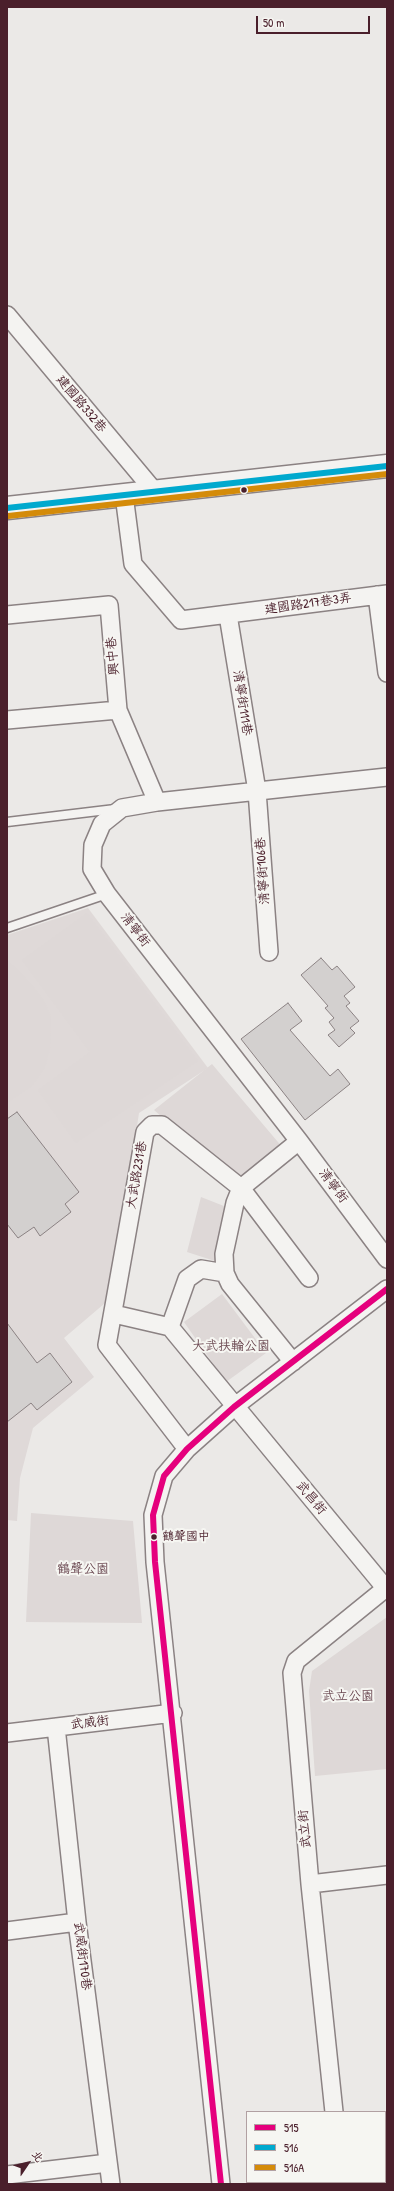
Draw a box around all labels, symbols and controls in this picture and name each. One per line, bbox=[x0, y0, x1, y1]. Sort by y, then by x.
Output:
scale bar bbox=[258, 8, 372, 34]
text: 50 m bbox=[263, 14, 284, 31]
street label: 建國路332巷 bbox=[53, 372, 109, 436]
unlabelled marker bbox=[239, 485, 249, 495]
street label: 建國路217巷3弄 bbox=[263, 590, 353, 618]
street label: 興中巷 bbox=[104, 636, 122, 676]
street label: 清寧街111巷 bbox=[229, 669, 255, 737]
street label: 清寧街106巷 bbox=[253, 837, 273, 905]
street label: 清寧街 bbox=[117, 910, 153, 950]
street label: 大武路231巷 bbox=[123, 1140, 151, 1210]
street label: 清寧街 bbox=[315, 1166, 351, 1206]
park label: 大武扶輪公園 bbox=[192, 1339, 270, 1355]
street label: 武昌街 bbox=[292, 1478, 330, 1518]
place label: 鶴聲國中 bbox=[162, 1530, 210, 1544]
marker: 鶴聲國中 bbox=[149, 1532, 159, 1542]
park label: 鶴聲公園 bbox=[57, 1562, 109, 1578]
park label: 武立公園 bbox=[322, 1689, 374, 1705]
street label: 武威街 bbox=[70, 1713, 110, 1733]
street label: 武立街 bbox=[296, 1809, 314, 1849]
street label: 武威街170巷 bbox=[70, 1921, 94, 1991]
legend bbox=[246, 2111, 386, 2183]
text: 515 bbox=[284, 2119, 299, 2136]
text: 516 bbox=[284, 2139, 298, 2156]
north arrow bbox=[8, 2143, 48, 2183]
text: 北 bbox=[29, 2148, 47, 2165]
text: 516A bbox=[284, 2159, 304, 2176]

